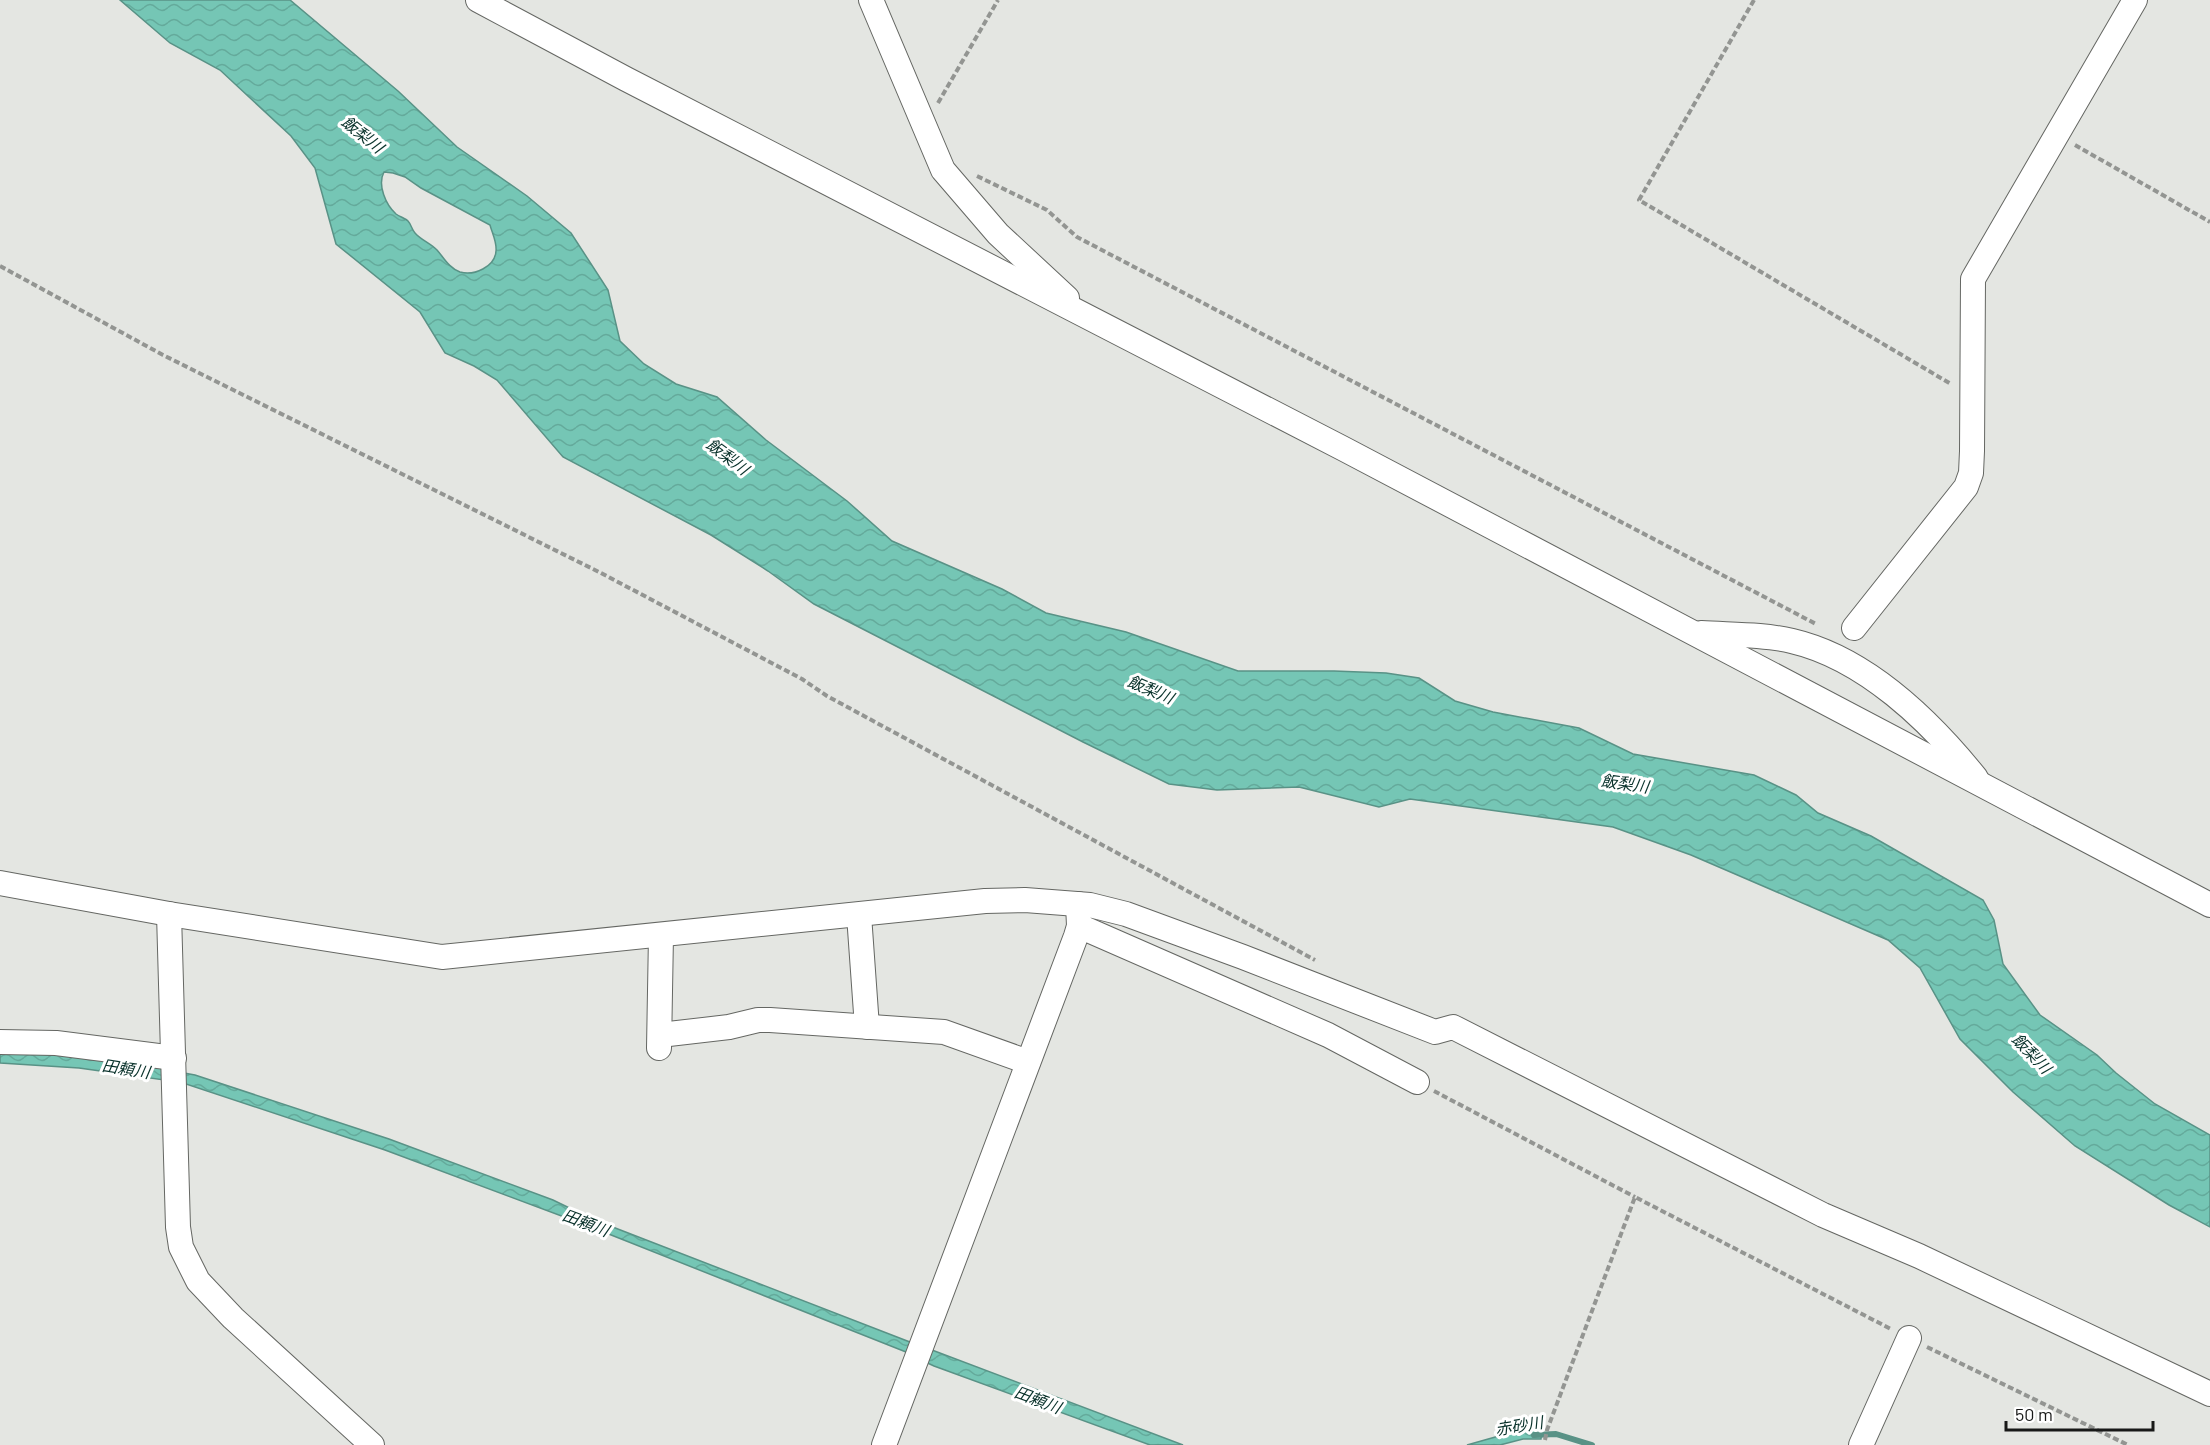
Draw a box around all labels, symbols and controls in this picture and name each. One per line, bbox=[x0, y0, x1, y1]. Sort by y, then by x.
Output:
water label: 飯梨川 bbox=[338, 112, 389, 158]
water label: 飯梨川 bbox=[703, 434, 754, 479]
water label: 飯梨川 bbox=[1125, 671, 1179, 708]
water label: 飯梨川 bbox=[1600, 770, 1652, 796]
water label: 飯梨川 bbox=[2008, 1029, 2057, 1078]
water label: 田頼川 bbox=[101, 1055, 153, 1081]
water label: 田頼川 bbox=[560, 1205, 614, 1240]
water label: 田頼川 bbox=[1012, 1382, 1066, 1417]
scale bar bbox=[2006, 1394, 2153, 1432]
text: 50 m bbox=[2015, 1403, 2053, 1425]
water label: 赤砂川 bbox=[1494, 1412, 1546, 1438]

